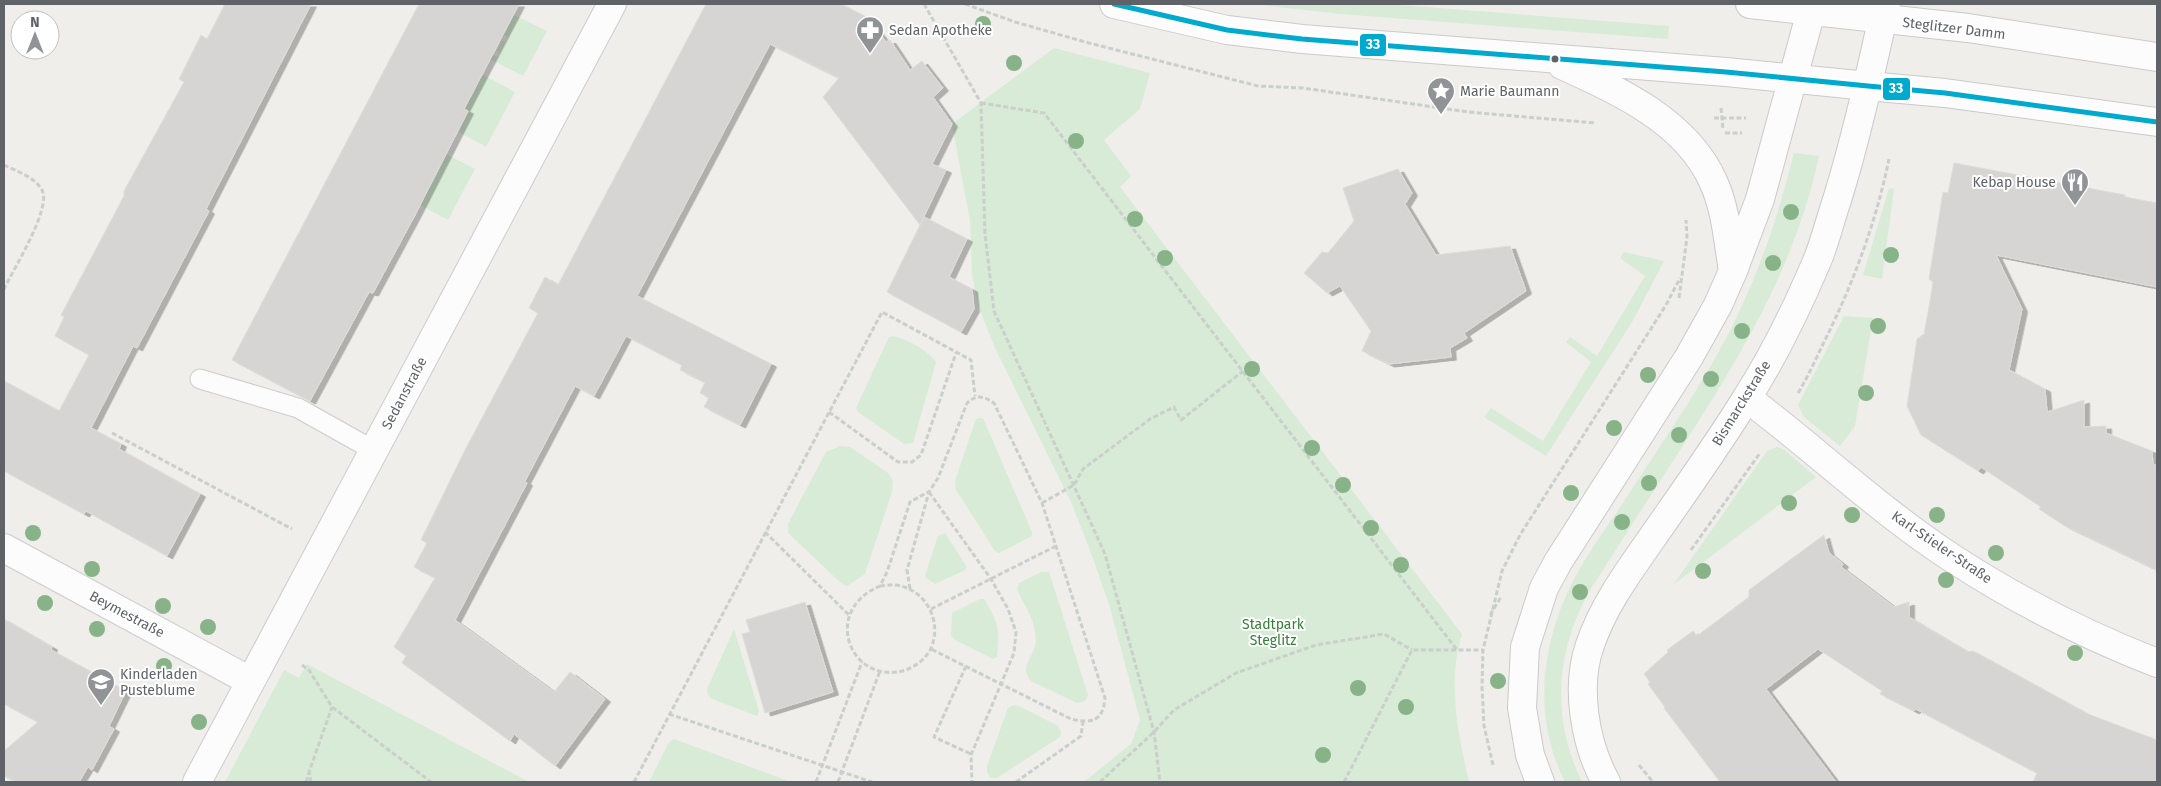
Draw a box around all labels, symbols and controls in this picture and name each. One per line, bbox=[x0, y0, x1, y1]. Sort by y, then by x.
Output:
north arrow bbox=[10, 10, 60, 60]
text: N bbox=[30, 14, 40, 31]
street label: Steglitzer Damm bbox=[1901, 14, 2006, 43]
pharmacy icon: Sedan Apotheke bbox=[855, 15, 885, 54]
place label: Sedan Apotheke bbox=[889, 22, 992, 39]
line badge: 33 bbox=[1359, 33, 1387, 57]
text: 33 bbox=[1365, 36, 1380, 53]
unlabelled marker bbox=[1550, 54, 1560, 64]
place icon: Marie Baumann bbox=[1426, 76, 1456, 115]
line badge: 33 bbox=[1882, 77, 1911, 101]
text: 33 bbox=[1888, 80, 1903, 97]
place label: Marie Baumann bbox=[1460, 83, 1560, 100]
restaurant icon: Kebap House bbox=[2060, 167, 2090, 206]
place label: Kebap House bbox=[1972, 174, 2056, 191]
street label: Sedanstraße bbox=[378, 354, 431, 432]
street label: Bismarckstraße bbox=[1708, 357, 1774, 449]
street label: Karl-Stieler-Straße bbox=[1888, 508, 1995, 587]
street label: Beymestraße bbox=[86, 588, 167, 641]
park label: Stadtpark Steglitz bbox=[1242, 616, 1305, 649]
place label: Kinderladen Pusteblume bbox=[120, 666, 198, 699]
school or university icon: Kinderladen Pusteblume bbox=[86, 667, 116, 706]

